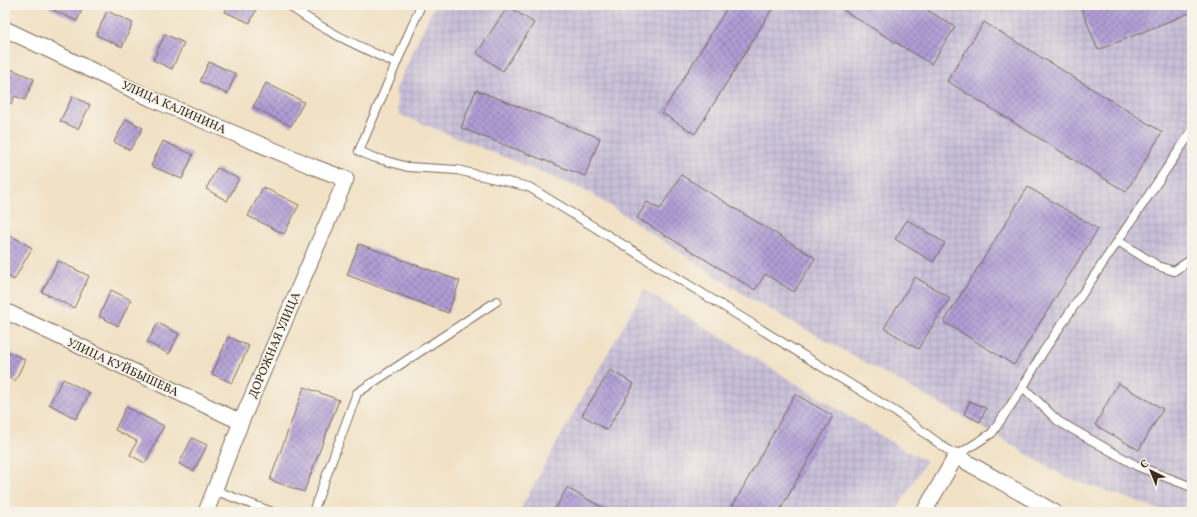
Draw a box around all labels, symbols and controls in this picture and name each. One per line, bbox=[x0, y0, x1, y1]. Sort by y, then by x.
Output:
street label: УЛИЦА КАЛИНИНА bbox=[119, 78, 229, 138]
street label: ДОРОЖНАЯ УЛИЦА bbox=[245, 289, 305, 401]
street label: УЛИЦА КУЙБЫШЕВА bbox=[64, 334, 182, 401]
north arrow bbox=[1131, 451, 1171, 491]
text: С bbox=[1137, 457, 1153, 473]

